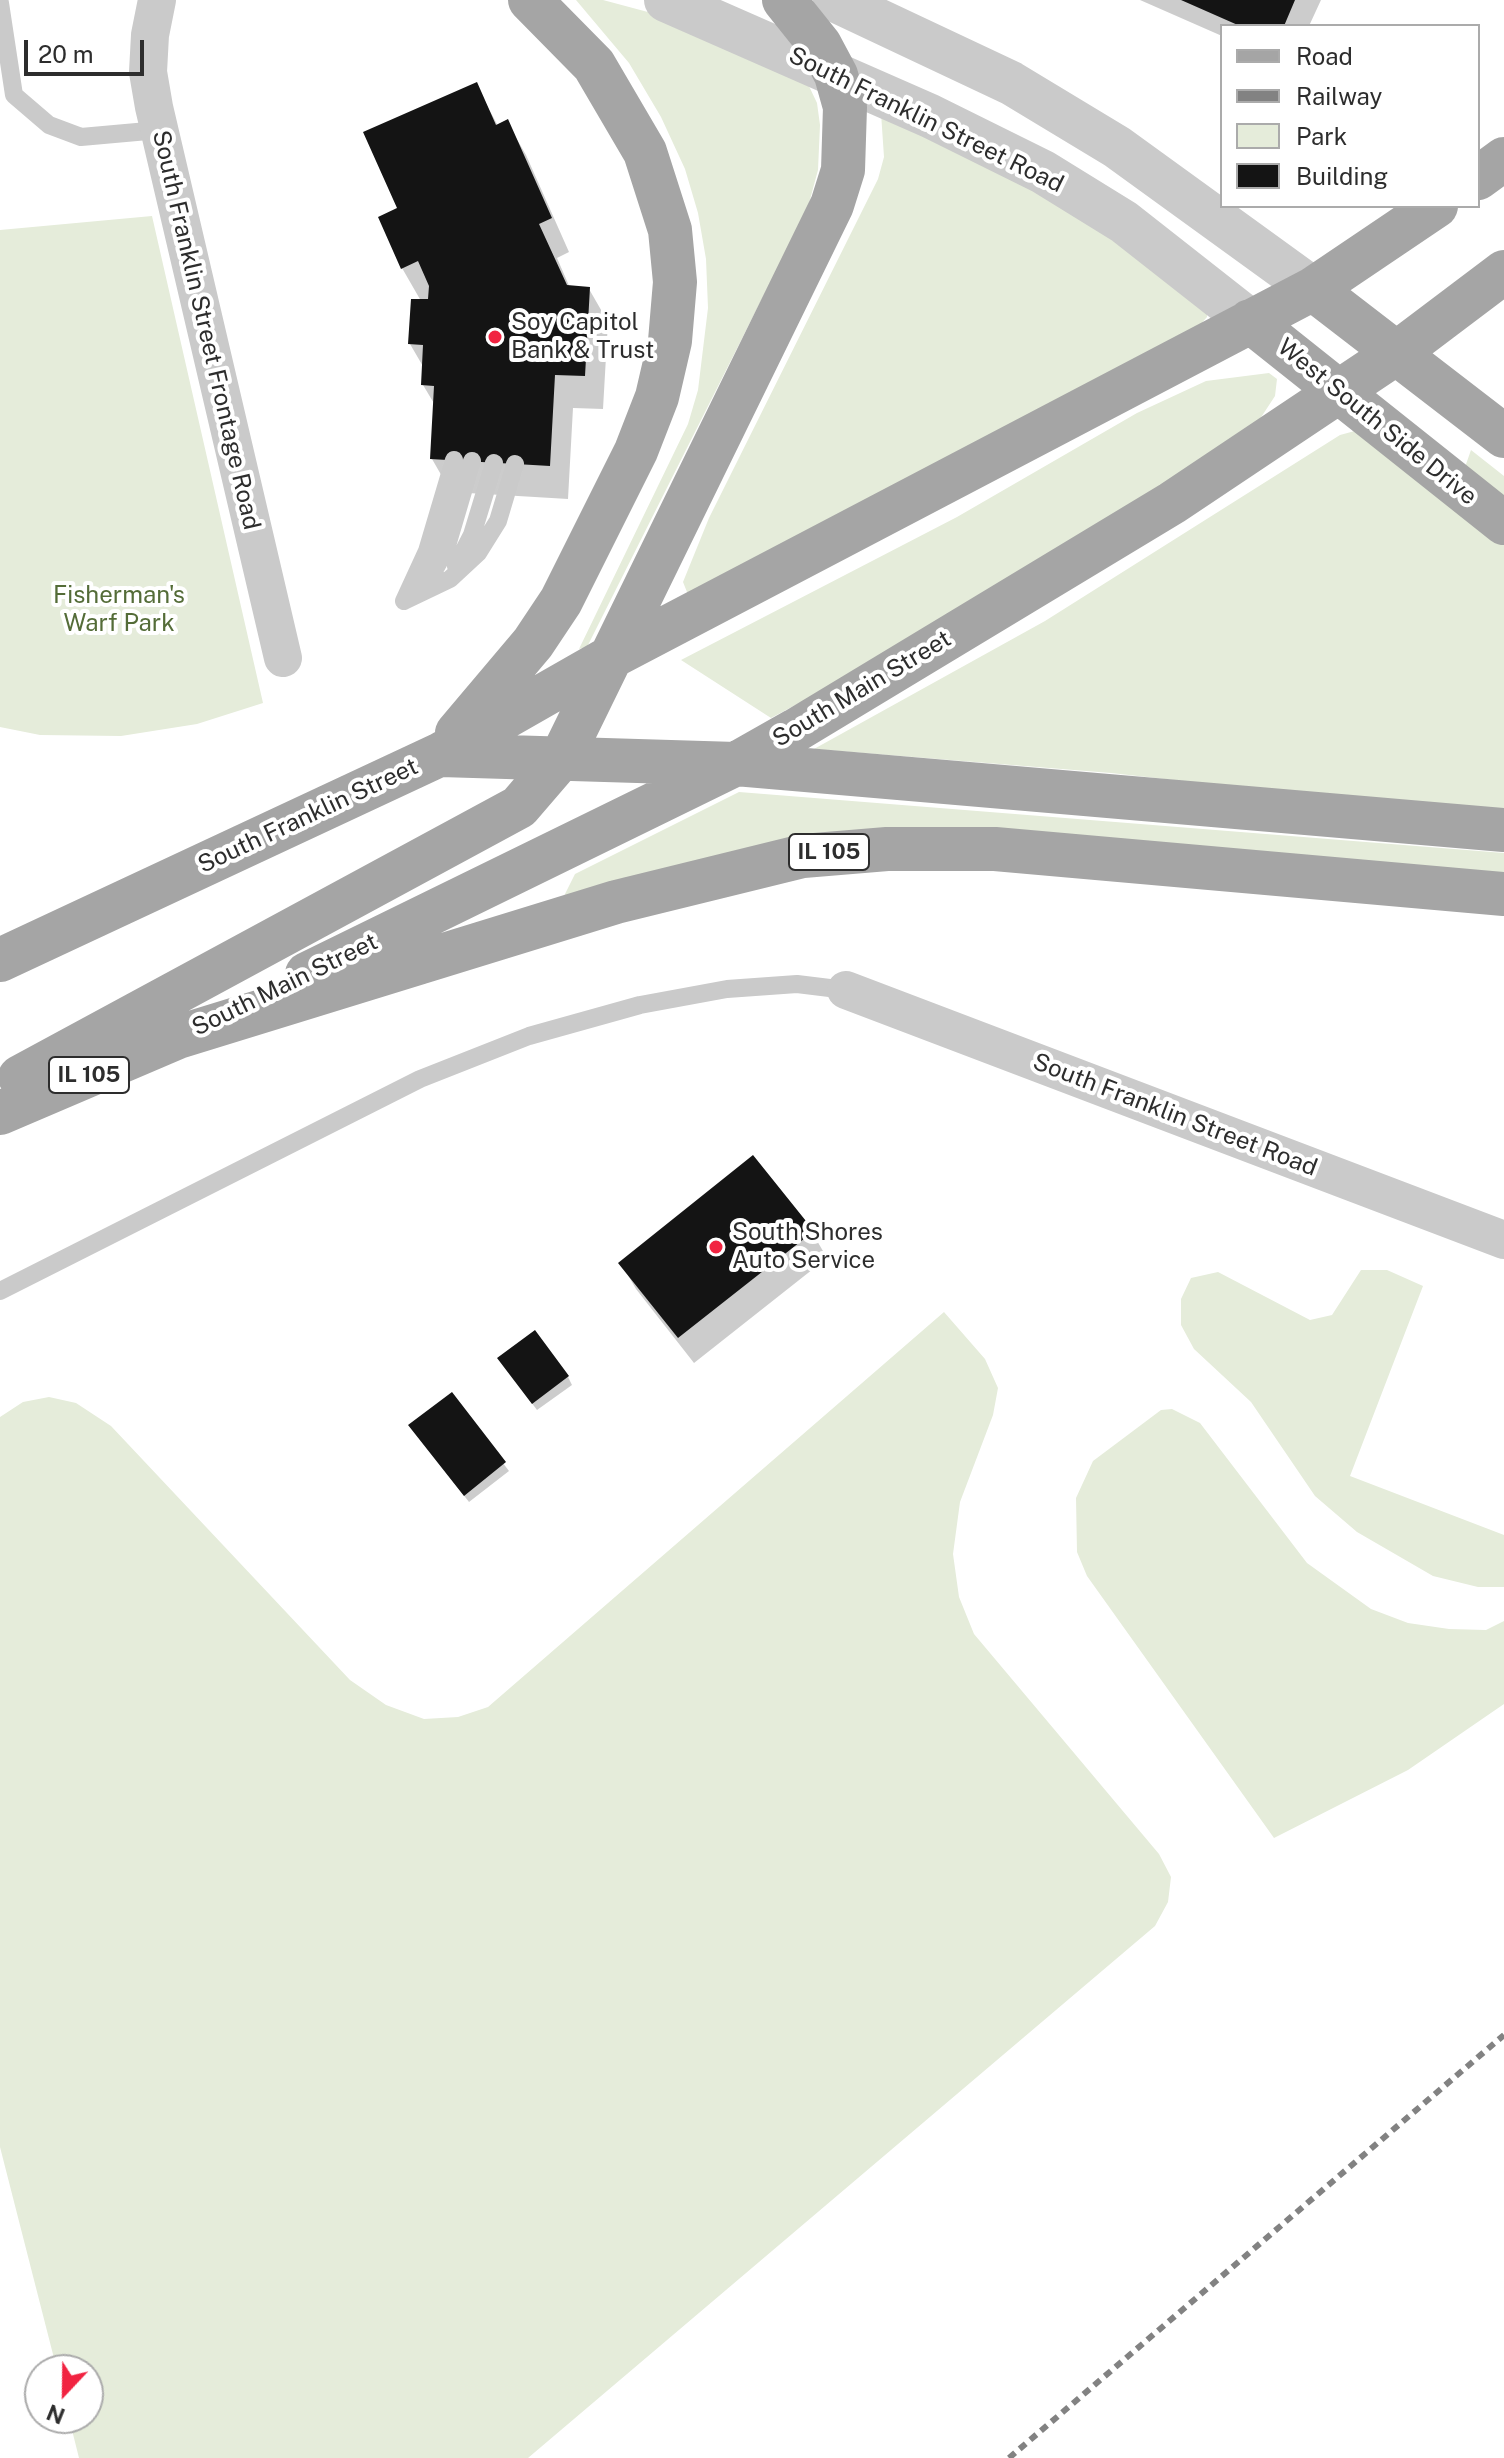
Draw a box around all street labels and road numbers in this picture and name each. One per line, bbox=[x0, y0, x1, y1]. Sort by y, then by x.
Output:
street label: South Franklin Street Road bbox=[784, 41, 1068, 199]
street label: South Franklin Street Frontage Road bbox=[146, 128, 266, 532]
street label: West South Side Drive bbox=[1272, 333, 1482, 511]
street label: South Main Street bbox=[768, 624, 956, 754]
street label: South Franklin Street bbox=[193, 752, 423, 880]
road number: IL 105 bbox=[789, 834, 869, 870]
street label: South Main Street bbox=[188, 928, 382, 1042]
street label: South Franklin Street Road bbox=[1029, 1047, 1321, 1183]
road number: IL 105 bbox=[49, 1057, 129, 1093]

